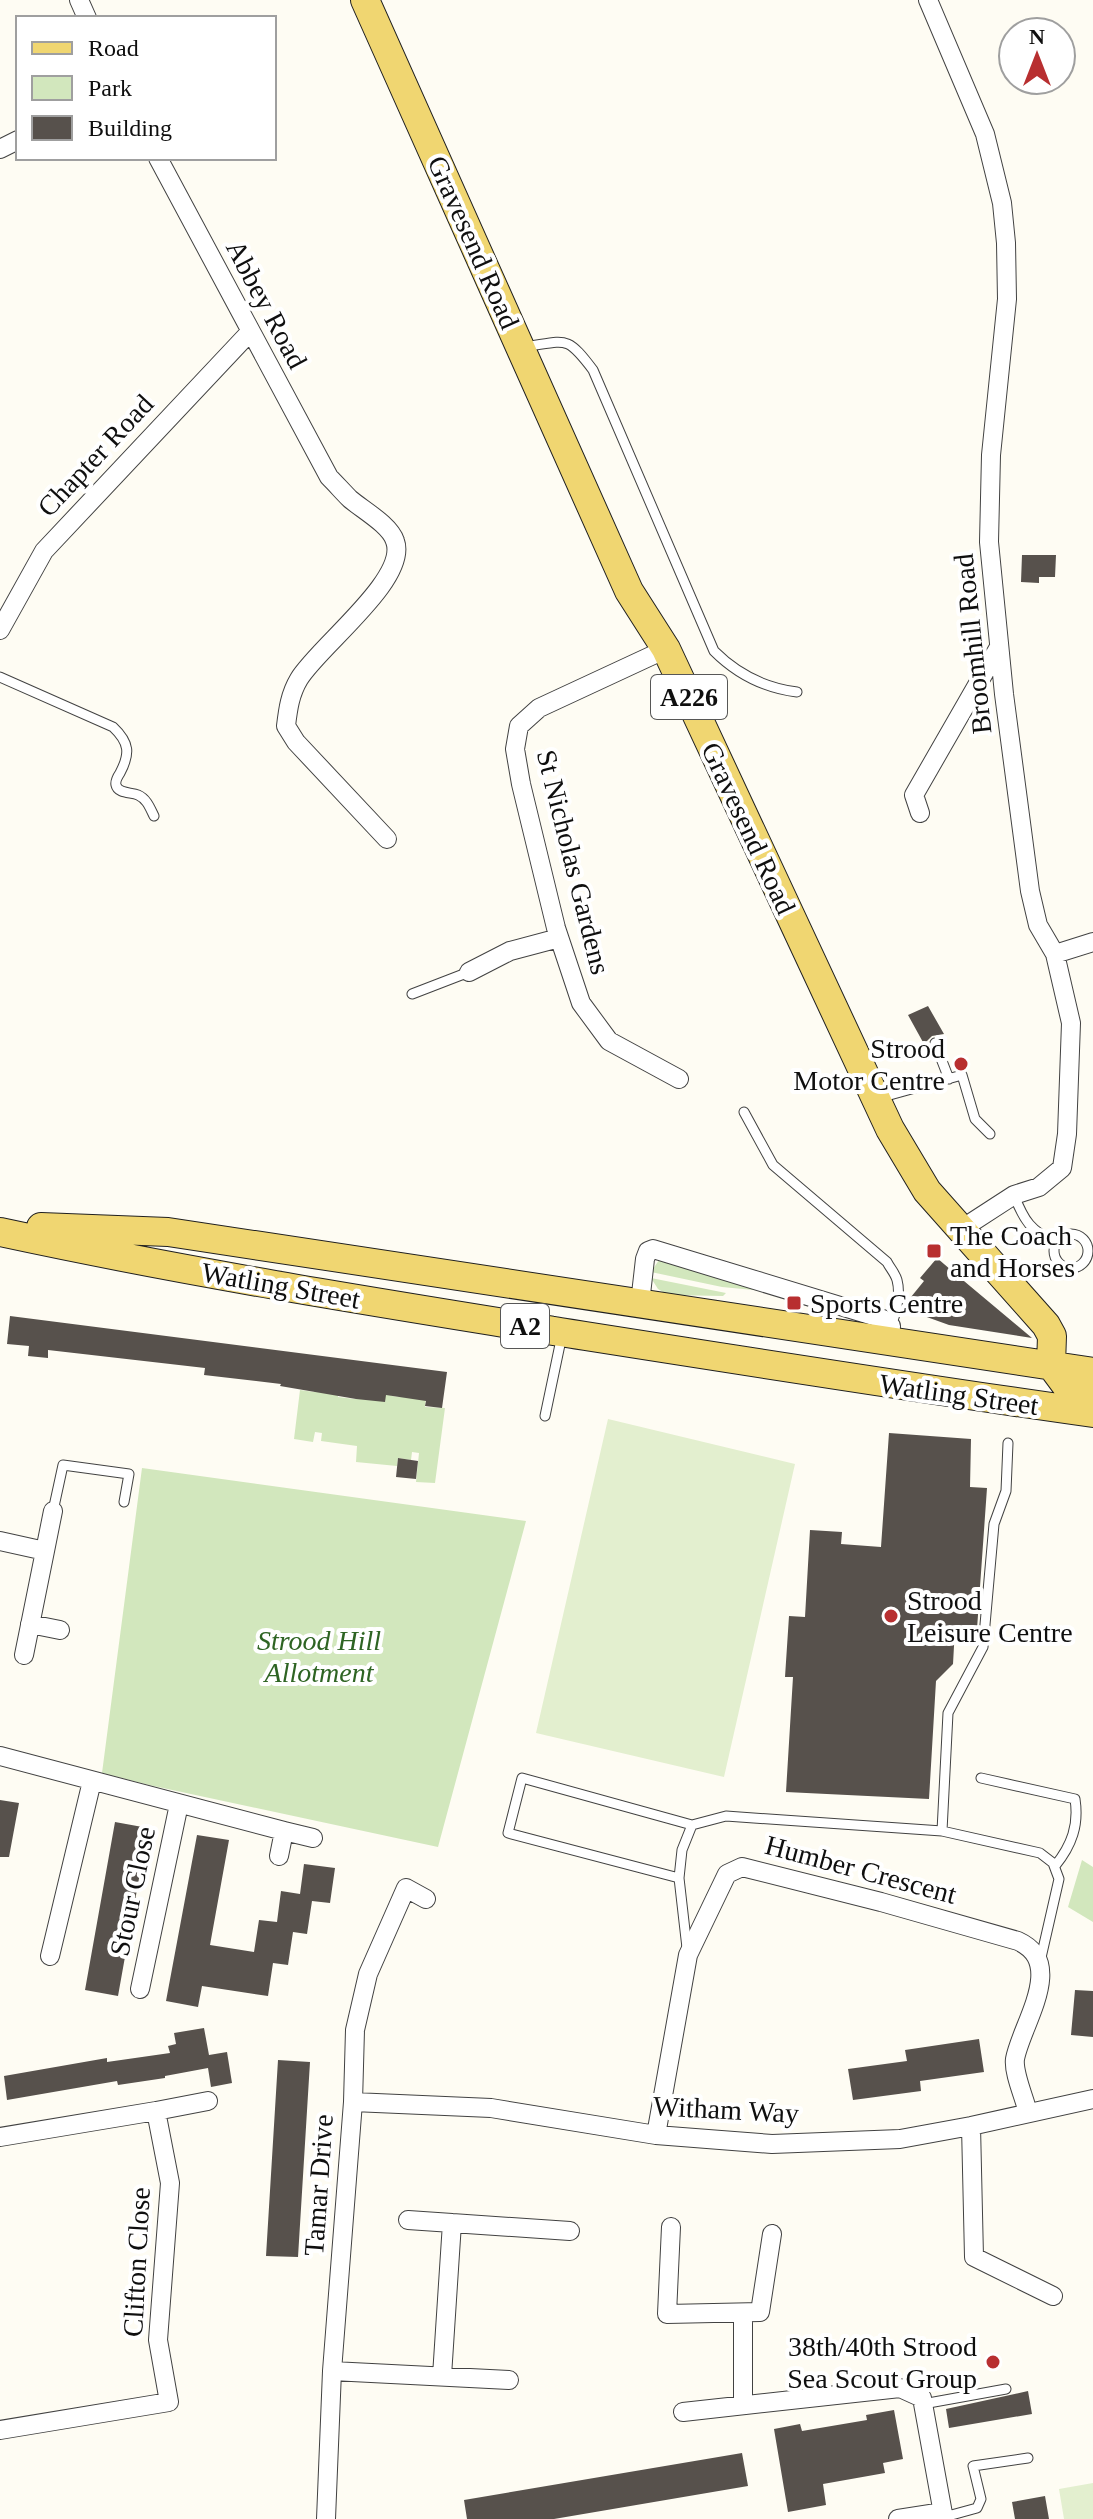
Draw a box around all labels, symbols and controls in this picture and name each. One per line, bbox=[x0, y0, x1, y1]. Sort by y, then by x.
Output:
legend bbox=[16, 16, 276, 160]
north arrow bbox=[997, 16, 1077, 96]
text: N bbox=[1029, 24, 1045, 49]
text: Road bbox=[88, 35, 139, 61]
text: Park bbox=[88, 75, 132, 101]
text: Building bbox=[88, 115, 172, 141]
street label: Gravesend Road bbox=[422, 151, 525, 333]
street label: Abbey Road bbox=[220, 235, 313, 374]
street label: Chapter Road bbox=[31, 388, 159, 523]
street label: Broomhill Road bbox=[948, 552, 997, 736]
road number: A226 bbox=[651, 675, 727, 719]
street label: Gravesend Road bbox=[695, 737, 802, 919]
street label: St Nicholas Gardens bbox=[531, 747, 616, 978]
place label: Strood Motor Centre bbox=[793, 1033, 945, 1096]
marker: Strood Motor Centre bbox=[952, 1055, 970, 1073]
place label: The Coach and Horses bbox=[950, 1220, 1075, 1283]
marker: The Coach and Horses bbox=[925, 1242, 943, 1260]
street label: Watling Street bbox=[199, 1256, 363, 1315]
place label: Sports Centre bbox=[810, 1288, 963, 1319]
marker: Sports Centre bbox=[785, 1294, 803, 1312]
road number: A2 bbox=[501, 1304, 549, 1348]
street label: Watling Street bbox=[877, 1368, 1041, 1421]
place label: Strood Leisure Centre bbox=[907, 1585, 1073, 1648]
marker: Strood Leisure Centre bbox=[882, 1607, 900, 1625]
park label: Strood Hill Allotment bbox=[257, 1625, 381, 1688]
street label: Stour Close bbox=[104, 1824, 161, 1959]
street label: Humber Crescent bbox=[762, 1829, 960, 1910]
street label: Witham Way bbox=[652, 2090, 800, 2129]
street label: Tamar Drive bbox=[298, 2113, 339, 2257]
street label: Clifton Close bbox=[117, 2186, 156, 2338]
place label: 38th/40th Strood Sea Scout Group bbox=[787, 2331, 977, 2394]
marker: 38th/40th Strood Sea Scout Group bbox=[984, 2353, 1002, 2371]

